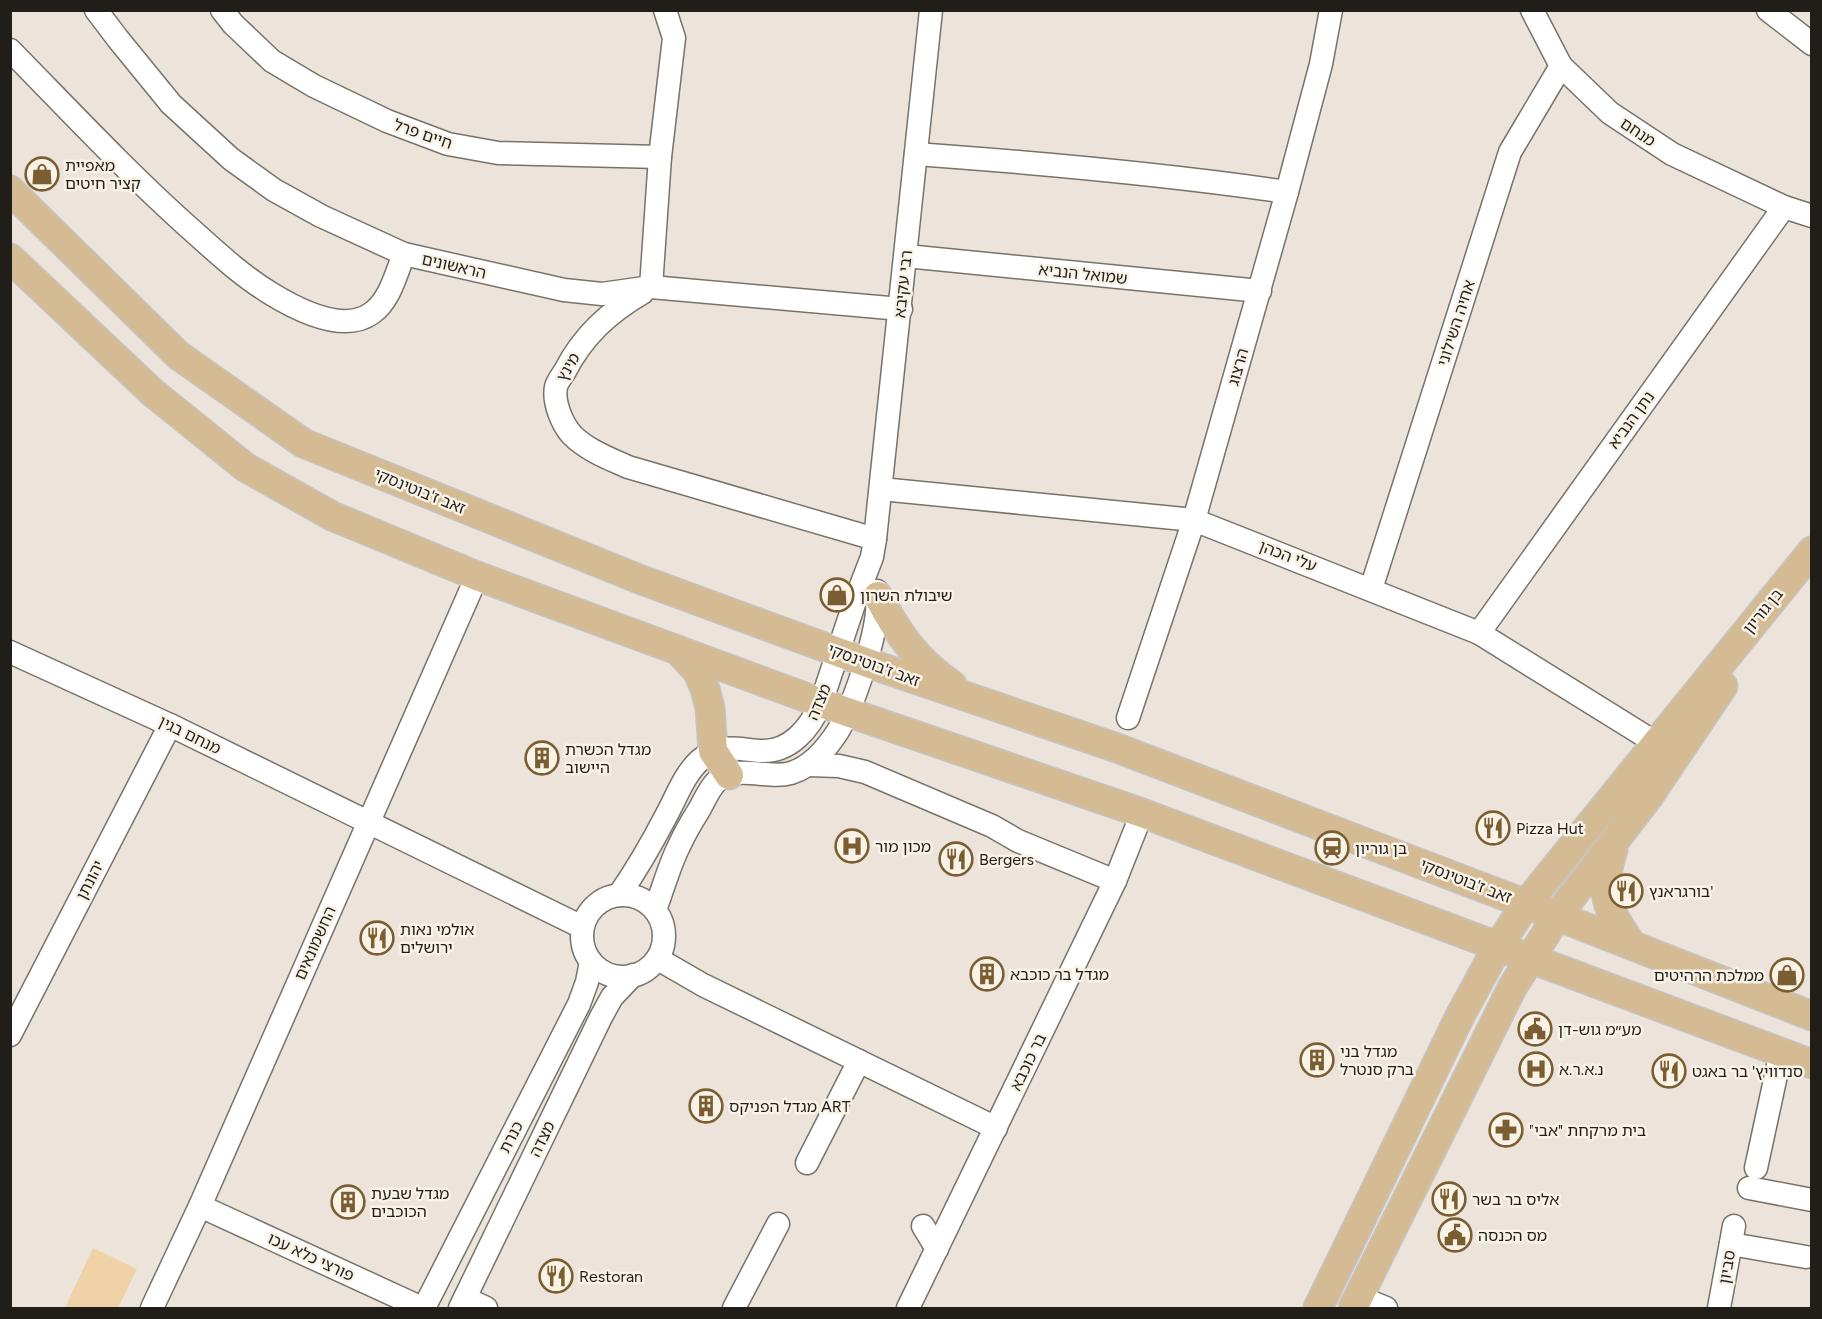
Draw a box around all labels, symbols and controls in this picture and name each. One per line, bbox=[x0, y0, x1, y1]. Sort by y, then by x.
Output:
street label: מנחם bbox=[1617, 113, 1659, 151]
street label: חיים פרל bbox=[391, 115, 455, 153]
shop icon: מאפיית קציר חיטים bbox=[24, 156, 60, 192]
place label: מאפיית קציר חיטים bbox=[65, 156, 141, 193]
street label: הראשונים bbox=[420, 249, 488, 283]
street label: רבי עקיבא bbox=[890, 249, 916, 319]
street label: שמואל הנביא bbox=[1038, 260, 1128, 288]
street label: אחיה השילוני bbox=[1433, 278, 1479, 368]
street label: הרצוג bbox=[1224, 346, 1252, 388]
street label: מינץ bbox=[552, 349, 584, 385]
street label: נתן הנביא bbox=[1604, 388, 1658, 452]
street label: זאב ז'בוטינסקי bbox=[372, 464, 468, 518]
street label: עלי הכהן bbox=[1257, 536, 1319, 576]
shop icon: שיבולת השרון bbox=[819, 577, 855, 613]
street label: בן גוריון bbox=[1739, 585, 1787, 637]
place label: שיבולת השרון bbox=[860, 586, 953, 605]
street label: זאב ז'בוטינסקי bbox=[825, 640, 923, 690]
street label: מצדה bbox=[803, 681, 835, 723]
street label: מנחם בגין bbox=[156, 712, 224, 758]
building icon: מגדל הכשרת היישוב bbox=[524, 740, 560, 776]
place label: מגדל הכשרת היישוב bbox=[565, 740, 651, 777]
restaurant icon: Pizza Hut bbox=[1475, 810, 1511, 846]
place label: Pizza Hut bbox=[1516, 819, 1584, 838]
hospital icon: מכון מור bbox=[834, 828, 870, 864]
station icon: בן גוריון bbox=[1314, 830, 1350, 866]
place label: מכון מור bbox=[875, 837, 931, 856]
place label: בן גוריון bbox=[1355, 839, 1407, 858]
restaurant icon: Bergers bbox=[938, 841, 974, 877]
place label: Bergers bbox=[979, 850, 1034, 869]
street label: זאב ז'בוטינסקי bbox=[1417, 855, 1515, 907]
street label: יהונתן bbox=[72, 857, 108, 903]
restaurant icon: בורגראנץ' bbox=[1608, 873, 1644, 909]
place label: בורגראנץ' bbox=[1649, 882, 1713, 901]
street label: החשמונאים bbox=[290, 903, 340, 983]
restaurant icon: אולמי נאות ירושלים bbox=[359, 920, 395, 956]
place label: אולמי נאות ירושלים bbox=[400, 920, 474, 957]
building icon: מגדל בר כוכבא bbox=[969, 956, 1005, 992]
shop icon: ממלכת הרהיטים bbox=[1769, 957, 1805, 993]
place label: מגדל בר כוכבא bbox=[1010, 965, 1109, 984]
place label: ממלכת הרהיטים bbox=[1654, 966, 1764, 985]
public building icon: מע״מ גוש-דן bbox=[1517, 1011, 1553, 1047]
place label: מע״מ גוש-דן bbox=[1558, 1020, 1642, 1039]
street label: בר כוכבא bbox=[1006, 1030, 1050, 1094]
building icon: מגדל בני ברק סנטרל bbox=[1299, 1042, 1335, 1078]
place label: מגדל בני ברק סנטרל bbox=[1340, 1042, 1414, 1079]
hospital icon: נ.א.ר.א bbox=[1518, 1051, 1554, 1087]
restaurant icon: סנדוויץ' בר באגט bbox=[1651, 1053, 1687, 1089]
place label: נ.א.ר.א bbox=[1559, 1060, 1604, 1079]
place label: סנדוויץ' בר באגט bbox=[1692, 1062, 1803, 1081]
building icon: מגדל הפניקס ART bbox=[688, 1088, 724, 1124]
place label: מגדל הפניקס ART bbox=[729, 1097, 851, 1116]
pharmacy icon: "בית מרקחת "אבי bbox=[1488, 1112, 1524, 1148]
street label: כנרת bbox=[495, 1118, 527, 1156]
street label: מצדה bbox=[525, 1118, 559, 1160]
place label: "בית מרקחת "אבי bbox=[1529, 1121, 1646, 1140]
restaurant icon: אליס בר בשר bbox=[1431, 1181, 1467, 1217]
building icon: מגדל שבעת הכוכבים bbox=[330, 1184, 366, 1220]
place label: מגדל שבעת הכוכבים bbox=[371, 1184, 449, 1221]
place label: אליס בר בשר bbox=[1472, 1190, 1559, 1209]
public building icon: מס הכנסה bbox=[1437, 1217, 1473, 1253]
place label: מס הכנסה bbox=[1478, 1226, 1547, 1245]
street label: פורצי כלא עכו bbox=[265, 1229, 357, 1285]
street label: סביון bbox=[1715, 1248, 1739, 1286]
restaurant icon: Restoran bbox=[538, 1258, 574, 1294]
place label: Restoran bbox=[579, 1267, 643, 1286]

